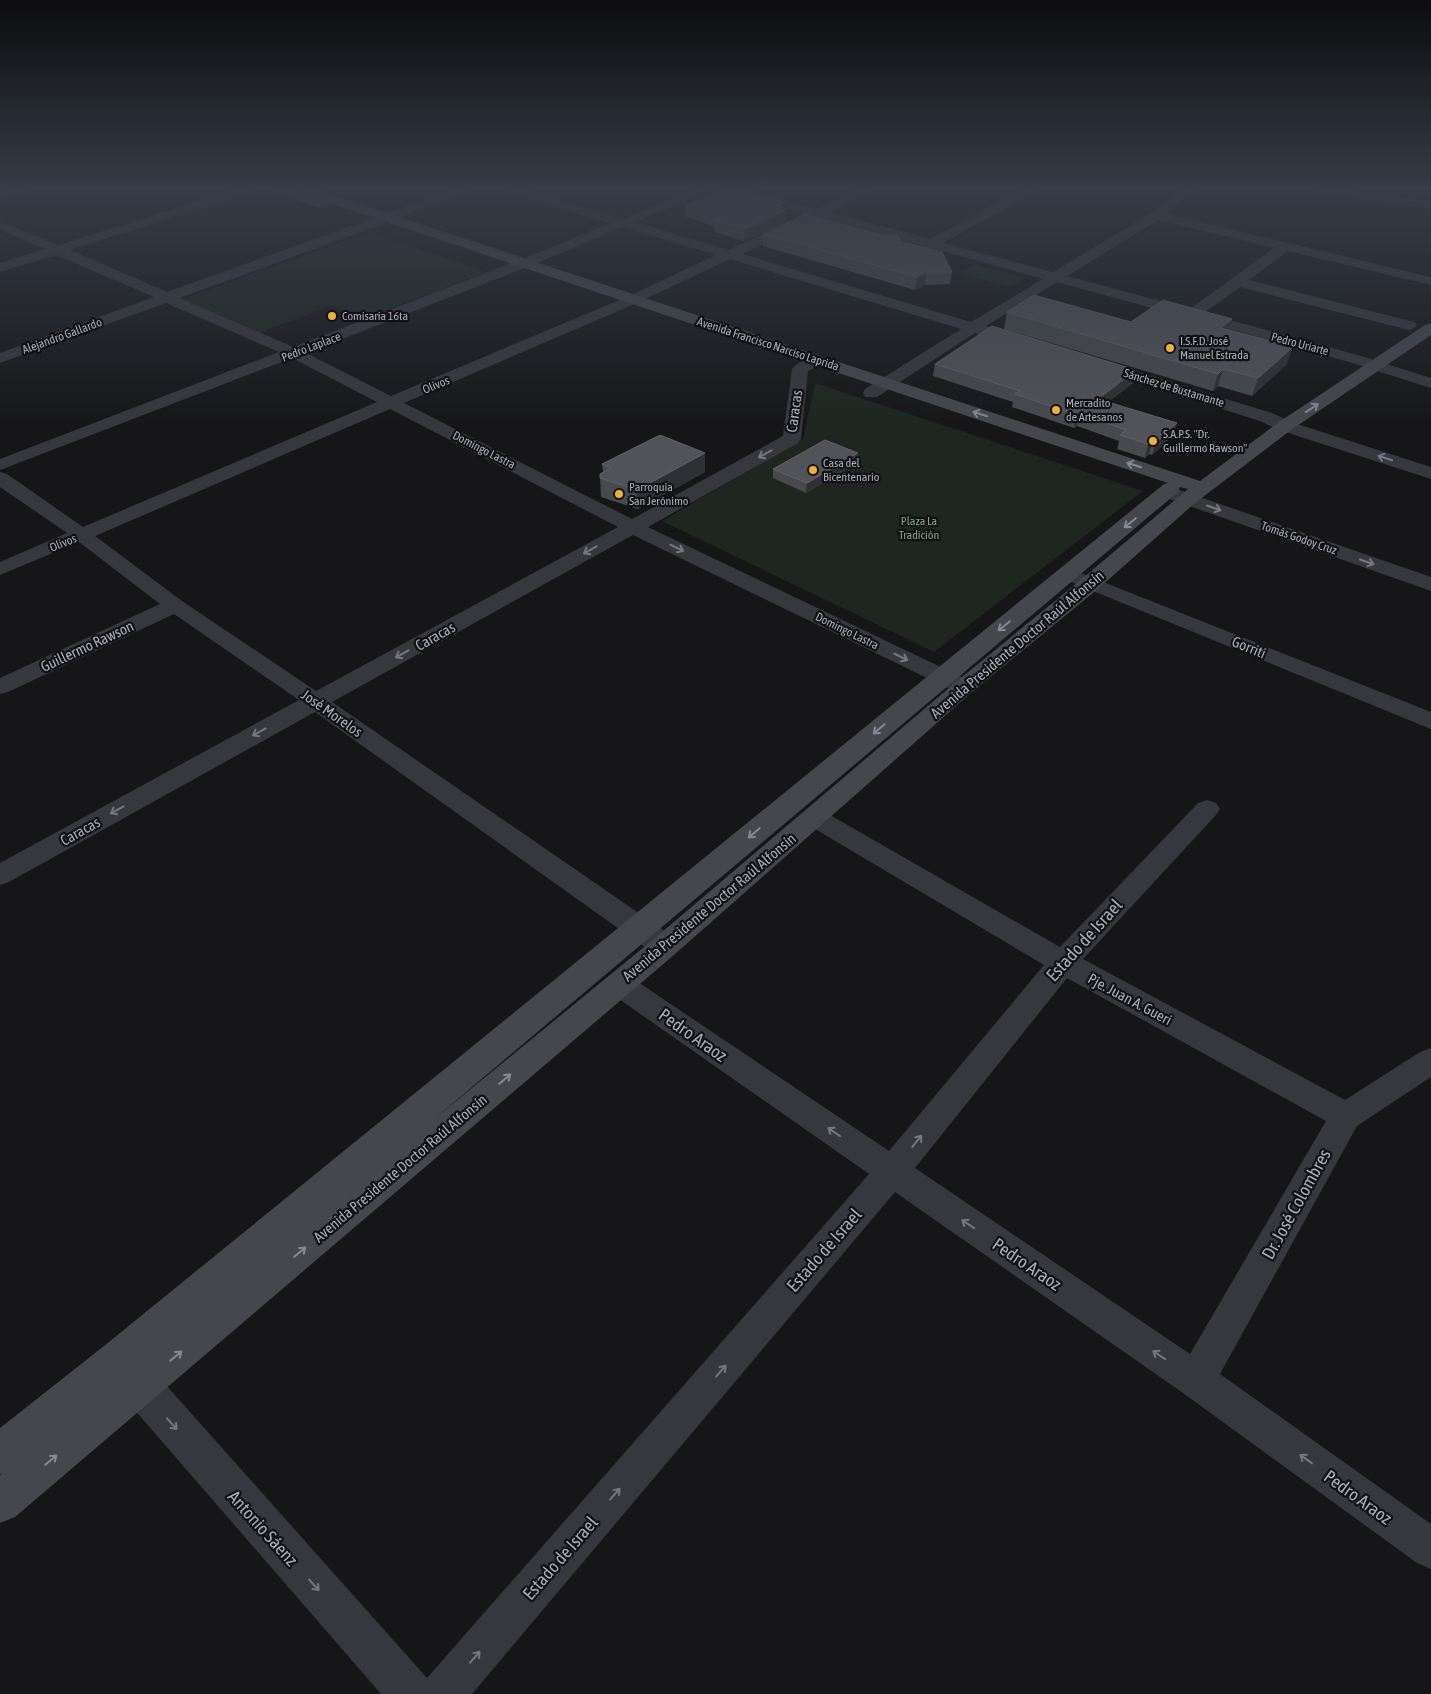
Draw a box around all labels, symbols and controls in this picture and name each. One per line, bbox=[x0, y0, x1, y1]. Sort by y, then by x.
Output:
place label: Comisaría 16ta bbox=[342, 309, 408, 323]
marker: Comisaría 16ta bbox=[326, 310, 338, 322]
street label: Avenida Francisco Narciso Laprida bbox=[695, 314, 841, 374]
street label: Alejandro Gallardo bbox=[20, 315, 104, 357]
street label: Pedro Laplace bbox=[279, 329, 343, 365]
street label: Pedro Uriarte bbox=[1270, 330, 1330, 358]
place label: I.S.F.D. José Manuel Estrada bbox=[1180, 334, 1248, 362]
marker: I.S.F.D. José Manuel Estrada bbox=[1164, 342, 1176, 354]
street label: Sánchez de Bustamante bbox=[1122, 366, 1226, 410]
street label: Olivos bbox=[421, 373, 451, 397]
street label: Caracas bbox=[783, 389, 805, 433]
place label: Mercadito de Artesanos bbox=[1066, 396, 1122, 424]
one-way arrow bbox=[1305, 403, 1319, 413]
marker: Mercadito de Artesanos bbox=[1050, 404, 1062, 416]
one-way arrow bbox=[972, 409, 988, 418]
place label: S.A.P.S. "Dr. Guillermo Rawson" bbox=[1163, 427, 1247, 455]
street label: Domingo Lastra bbox=[450, 428, 518, 472]
marker: S.A.P.S. "Dr. Guillermo Rawson" bbox=[1147, 435, 1159, 447]
one-way arrow bbox=[757, 449, 772, 459]
one-way arrow bbox=[1377, 453, 1393, 462]
place label: Casa del Bicentenario bbox=[823, 456, 880, 484]
one-way arrow bbox=[1127, 460, 1142, 469]
marker: Casa del Bicentenario bbox=[807, 464, 819, 476]
place label: Parroquia San Jerónimo bbox=[629, 480, 689, 508]
marker: Parroquia San Jerónimo bbox=[613, 488, 625, 500]
one-way arrow bbox=[1206, 504, 1221, 513]
park label: Plaza La Tradición bbox=[899, 514, 939, 542]
one-way arrow bbox=[1124, 517, 1137, 528]
street label: Tomás Godoy Cruz bbox=[1259, 518, 1339, 558]
street label: Olivos bbox=[48, 531, 78, 555]
one-way arrow bbox=[669, 543, 684, 553]
one-way arrow bbox=[583, 546, 598, 556]
one-way arrow bbox=[1359, 558, 1374, 567]
street label: Avenida Presidente Doctor Raúl Alfonsín bbox=[927, 566, 1107, 722]
street label: Domingo Lastra bbox=[813, 610, 881, 652]
street label: Guillermo Rawson bbox=[38, 617, 136, 675]
street label: Caracas bbox=[412, 618, 458, 654]
one-way arrow bbox=[998, 620, 1011, 631]
street label: Gorriti bbox=[1230, 633, 1268, 661]
one-way arrow bbox=[394, 649, 409, 659]
one-way arrow bbox=[894, 653, 909, 663]
street label: José Morelos bbox=[298, 686, 366, 740]
one-way arrow bbox=[873, 723, 886, 734]
one-way arrow bbox=[252, 728, 267, 737]
one-way arrow bbox=[110, 806, 124, 816]
street label: Caracas bbox=[57, 813, 103, 849]
one-way arrow bbox=[748, 827, 761, 838]
street label: Avenida Presidente Doctor Raúl Alfonsín bbox=[619, 829, 799, 985]
street label: Estado de Israel bbox=[1042, 894, 1127, 985]
street label: Pje. Juan A. Gueri bbox=[1085, 970, 1175, 1028]
street label: Pedro Araoz bbox=[655, 1004, 732, 1066]
one-way arrow bbox=[498, 1074, 511, 1085]
street label: Avenida Presidente Doctor Raúl Alfonsín bbox=[310, 1090, 490, 1246]
one-way arrow bbox=[827, 1127, 841, 1137]
one-way arrow bbox=[912, 1134, 923, 1147]
street label: Dr. José Colombres bbox=[1257, 1145, 1335, 1263]
street label: Estado de Israel bbox=[782, 1204, 866, 1296]
one-way arrow bbox=[961, 1219, 975, 1229]
street label: Pedro Araoz bbox=[989, 1233, 1066, 1295]
one-way arrow bbox=[294, 1246, 307, 1257]
one-way arrow bbox=[1153, 1350, 1167, 1360]
one-way arrow bbox=[169, 1351, 182, 1362]
one-way arrow bbox=[715, 1364, 727, 1377]
one-way arrow bbox=[166, 1418, 178, 1431]
one-way arrow bbox=[1300, 1454, 1313, 1465]
one-way arrow bbox=[44, 1455, 57, 1466]
street label: Pedro Araoz bbox=[1320, 1465, 1396, 1529]
street label: Antonio Sáenz bbox=[224, 1486, 303, 1570]
one-way arrow bbox=[609, 1488, 620, 1501]
street label: Estado de Israel bbox=[518, 1512, 602, 1604]
one-way arrow bbox=[309, 1579, 320, 1592]
one-way arrow bbox=[469, 1651, 480, 1664]

